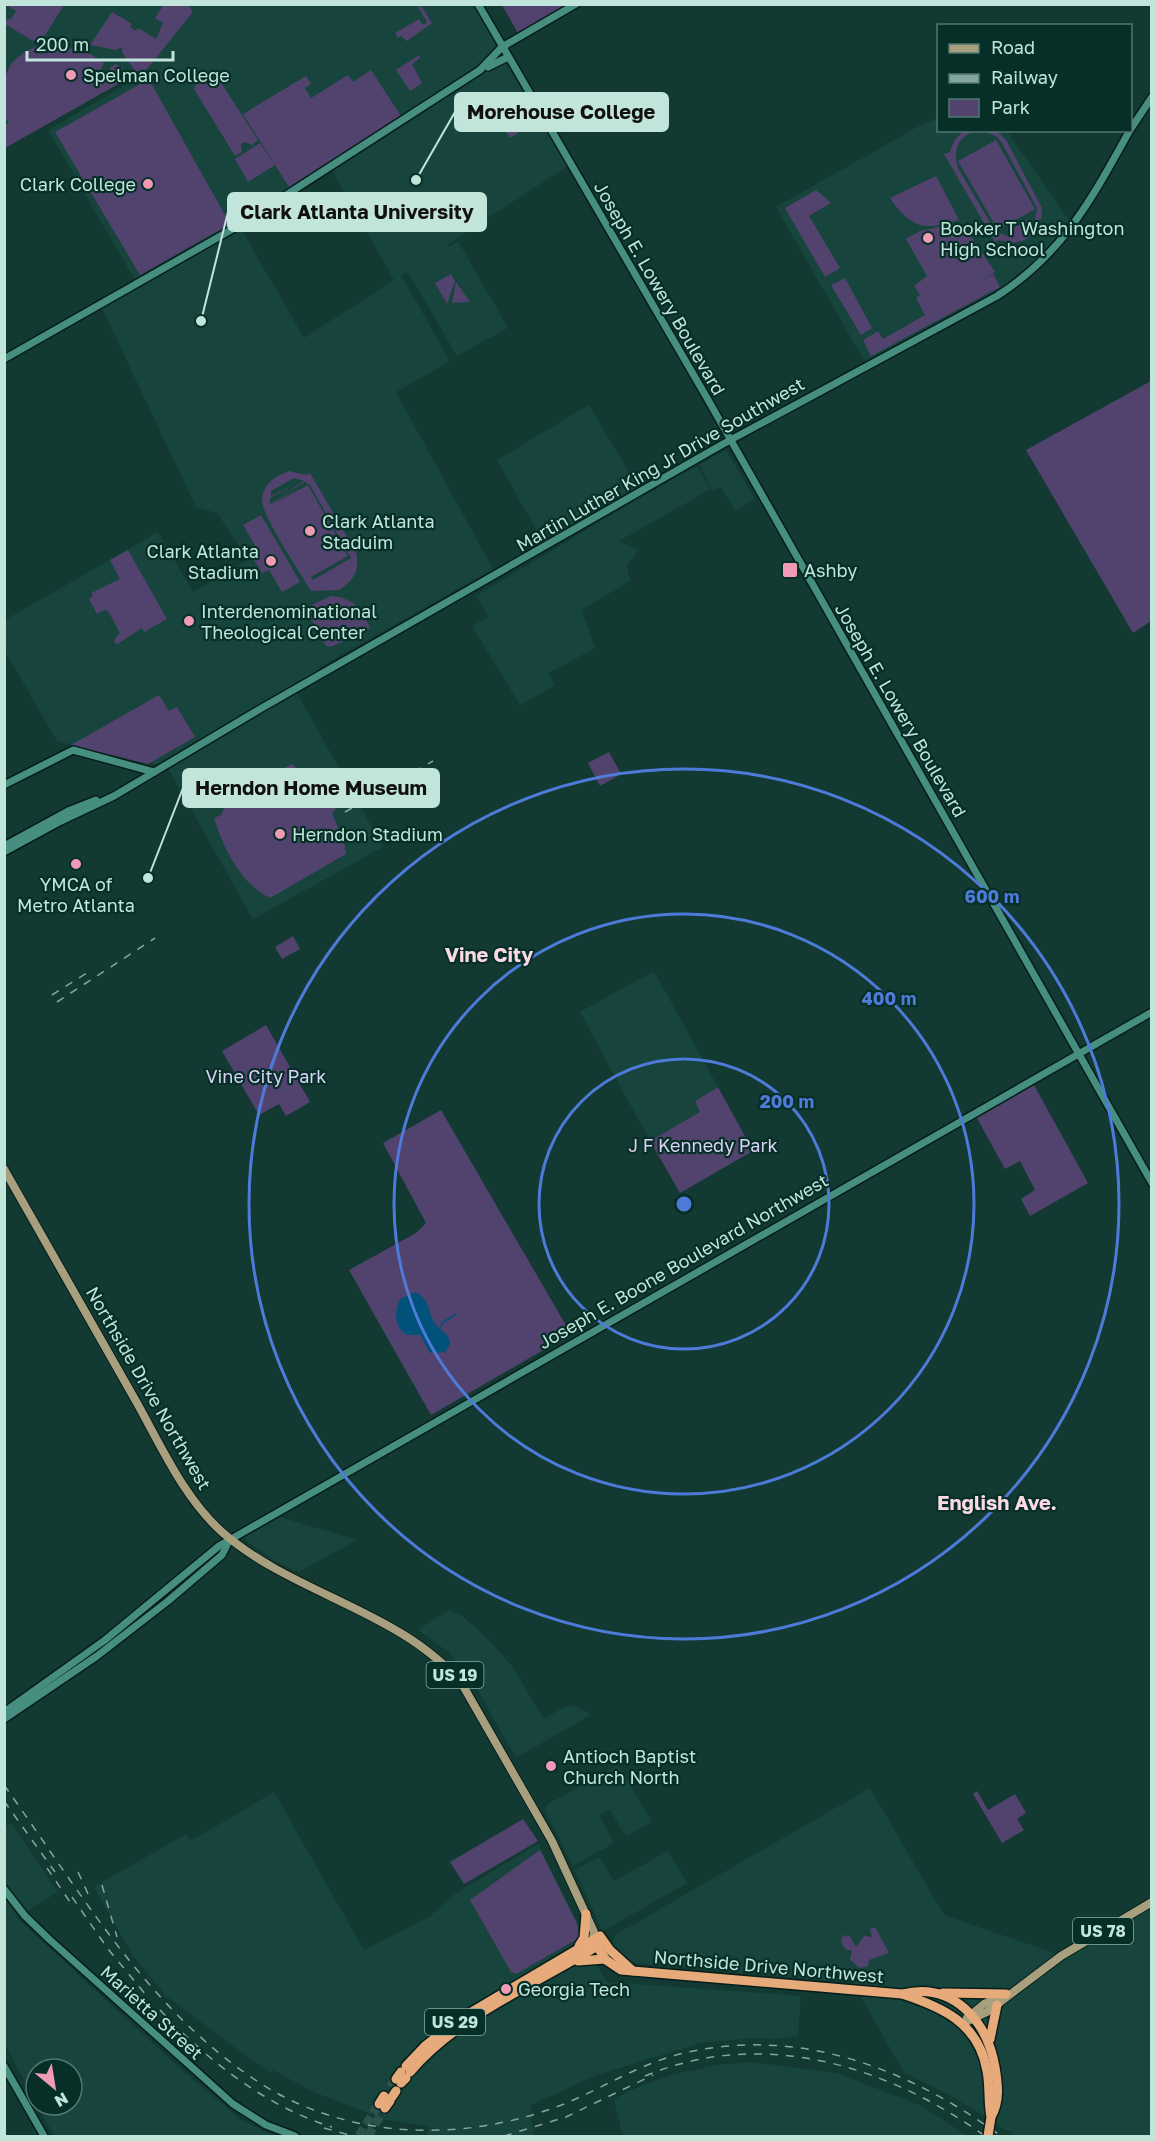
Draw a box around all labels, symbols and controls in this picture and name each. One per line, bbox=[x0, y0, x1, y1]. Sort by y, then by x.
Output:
scale bar bbox=[27, 24, 172, 62]
legend bbox=[937, 24, 1132, 132]
text: 200 m bbox=[36, 33, 89, 55]
text: Road bbox=[991, 36, 1035, 58]
place label: Spelman College bbox=[83, 64, 230, 86]
text: Railway bbox=[991, 66, 1058, 88]
marker: Spelman College bbox=[64, 68, 78, 82]
callout: Morehouse College bbox=[455, 93, 668, 131]
text: Park bbox=[991, 96, 1030, 118]
text: Morehouse College bbox=[467, 99, 655, 123]
place label: Clark College bbox=[20, 173, 136, 195]
marker: Clark College bbox=[141, 177, 155, 191]
street label: Joseph E. Lowery Boulevard bbox=[590, 177, 730, 399]
callout: Clark Atlanta University bbox=[228, 193, 486, 231]
text: Clark Atlanta University bbox=[240, 199, 474, 223]
place label: Booker T Washington High School bbox=[940, 217, 1124, 260]
marker: Booker T Washington High School bbox=[921, 231, 935, 245]
street label: Martin Luther King Jr Drive Southwest bbox=[512, 372, 808, 556]
place label: Clark Atlanta Staduim bbox=[322, 510, 435, 553]
marker: Clark Atlanta Staduim bbox=[303, 524, 317, 538]
place label: Clark Atlanta Stadium bbox=[146, 540, 259, 583]
marker: Clark Atlanta Stadium bbox=[264, 554, 278, 568]
place label: Ashby bbox=[804, 559, 857, 581]
marker: Ashby bbox=[781, 561, 799, 579]
street label: Joseph E. Lowery Boulevard bbox=[831, 599, 971, 821]
place label: Interdenominational Theological Center bbox=[201, 600, 377, 643]
marker: Interdenominational Theological Center bbox=[182, 614, 196, 628]
callout: Herndon Home Museum bbox=[183, 769, 439, 807]
text: Herndon Home Museum bbox=[195, 775, 427, 799]
place label: Herndon Stadium bbox=[292, 823, 443, 845]
marker: Herndon Stadium bbox=[273, 827, 287, 841]
marker: YMCA of Metro Atlanta bbox=[69, 857, 83, 871]
place label: YMCA of Metro Atlanta bbox=[17, 873, 135, 916]
text: 600 m bbox=[964, 885, 1020, 907]
district label: Vine City bbox=[445, 942, 533, 966]
text: 400 m bbox=[862, 987, 916, 1009]
park label: Vine City Park bbox=[205, 1065, 327, 1087]
text: 200 m bbox=[760, 1090, 814, 1112]
park label: J F Kennedy Park bbox=[628, 1134, 778, 1156]
street label: Joseph E. Boone Boulevard Northwest bbox=[534, 1169, 832, 1353]
centre of rings bbox=[674, 1194, 694, 1214]
street label: Northside Drive Northwest bbox=[82, 1282, 216, 1494]
district label: English Ave. bbox=[937, 1490, 1057, 1514]
road number: US 19 bbox=[426, 1662, 484, 1688]
place label: Antioch Baptist Church North bbox=[563, 1745, 696, 1788]
marker: Antioch Baptist Church North bbox=[544, 1759, 558, 1773]
road number: US 78 bbox=[1073, 1918, 1133, 1944]
street label: Northside Drive Northwest bbox=[653, 1945, 885, 1987]
street label: Marietta Street bbox=[96, 1960, 208, 2064]
place label: Georgia Tech bbox=[518, 1978, 630, 2000]
marker: Georgia Tech bbox=[499, 1982, 513, 1996]
road number: US 29 bbox=[425, 2009, 485, 2035]
north arrow bbox=[24, 2057, 84, 2117]
text: N bbox=[51, 2088, 72, 2112]

